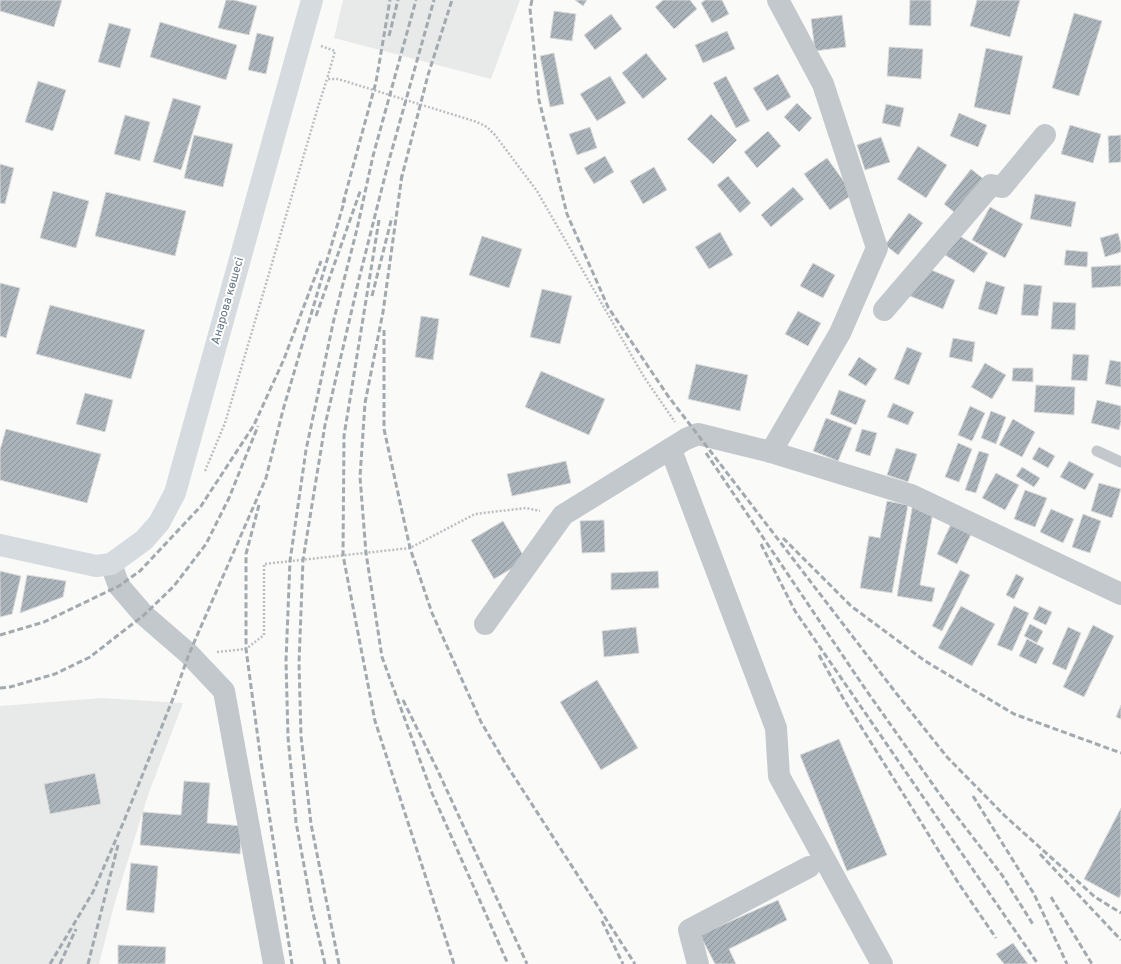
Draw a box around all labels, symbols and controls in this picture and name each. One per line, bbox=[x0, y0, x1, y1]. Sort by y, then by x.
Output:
street label: Анарова көшесі bbox=[208, 255, 248, 347]

